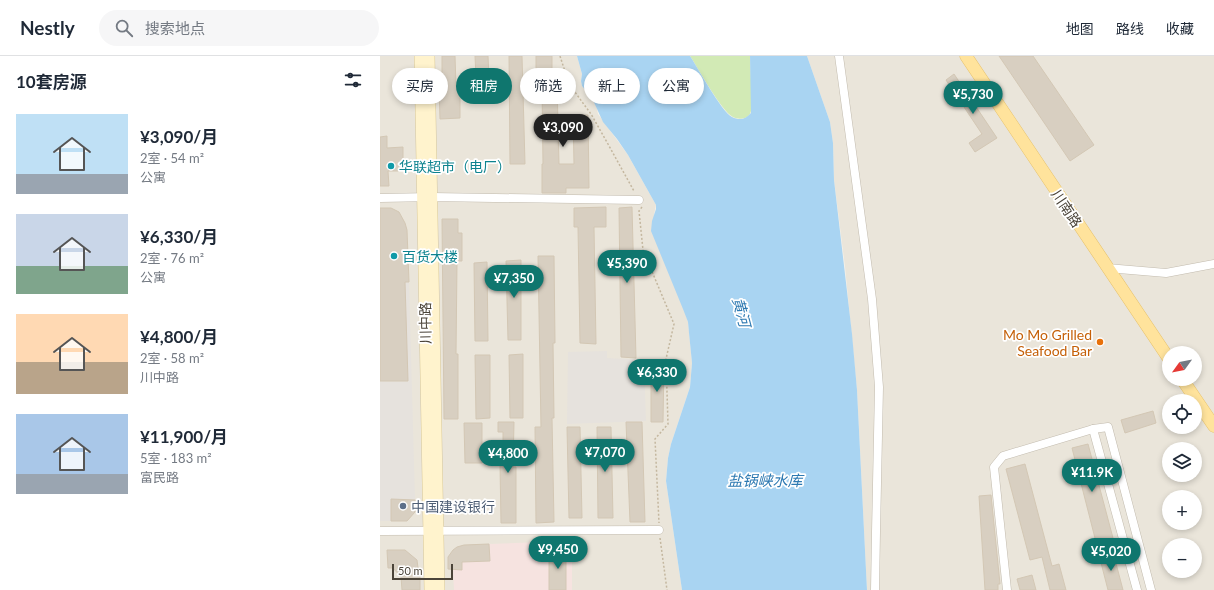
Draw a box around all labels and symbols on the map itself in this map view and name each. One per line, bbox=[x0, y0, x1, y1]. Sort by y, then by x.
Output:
pin: ¥5,730 bbox=[940, 81, 1006, 115]
pin: ¥3,090 bbox=[530, 114, 596, 148]
place label: 华联超市（电厂） bbox=[399, 158, 511, 175]
marker: 华联超市（电厂） bbox=[386, 161, 396, 171]
street label: 川南路 bbox=[1048, 186, 1086, 230]
place label: 百货大楼 bbox=[402, 248, 458, 265]
pin: ¥5,390 bbox=[594, 250, 660, 284]
marker: 百货大楼 bbox=[389, 251, 399, 261]
pin: ¥7,350 bbox=[481, 265, 547, 299]
water label: 黄河 bbox=[729, 295, 755, 332]
street label: 川中路 bbox=[416, 302, 434, 344]
place label: Mo Mo Grilled Seafood Bar bbox=[1003, 326, 1092, 359]
marker: Mo Mo Grilled Seafood Bar bbox=[1095, 337, 1105, 347]
north arrow bbox=[1162, 346, 1202, 386]
pin: ¥6,330 bbox=[624, 359, 690, 393]
pin: ¥7,070 bbox=[572, 439, 638, 473]
pin: ¥4,800 bbox=[475, 440, 541, 474]
pin: ¥11.9K bbox=[1059, 459, 1125, 493]
water label: 盐锅峡水库 bbox=[727, 471, 805, 489]
place label: 中国建设银行 bbox=[411, 498, 495, 515]
marker: 中国建设银行 bbox=[398, 501, 408, 511]
pin: ¥9,450 bbox=[525, 536, 591, 570]
pin: ¥5,020 bbox=[1078, 538, 1144, 572]
scale bar bbox=[392, 562, 453, 581]

